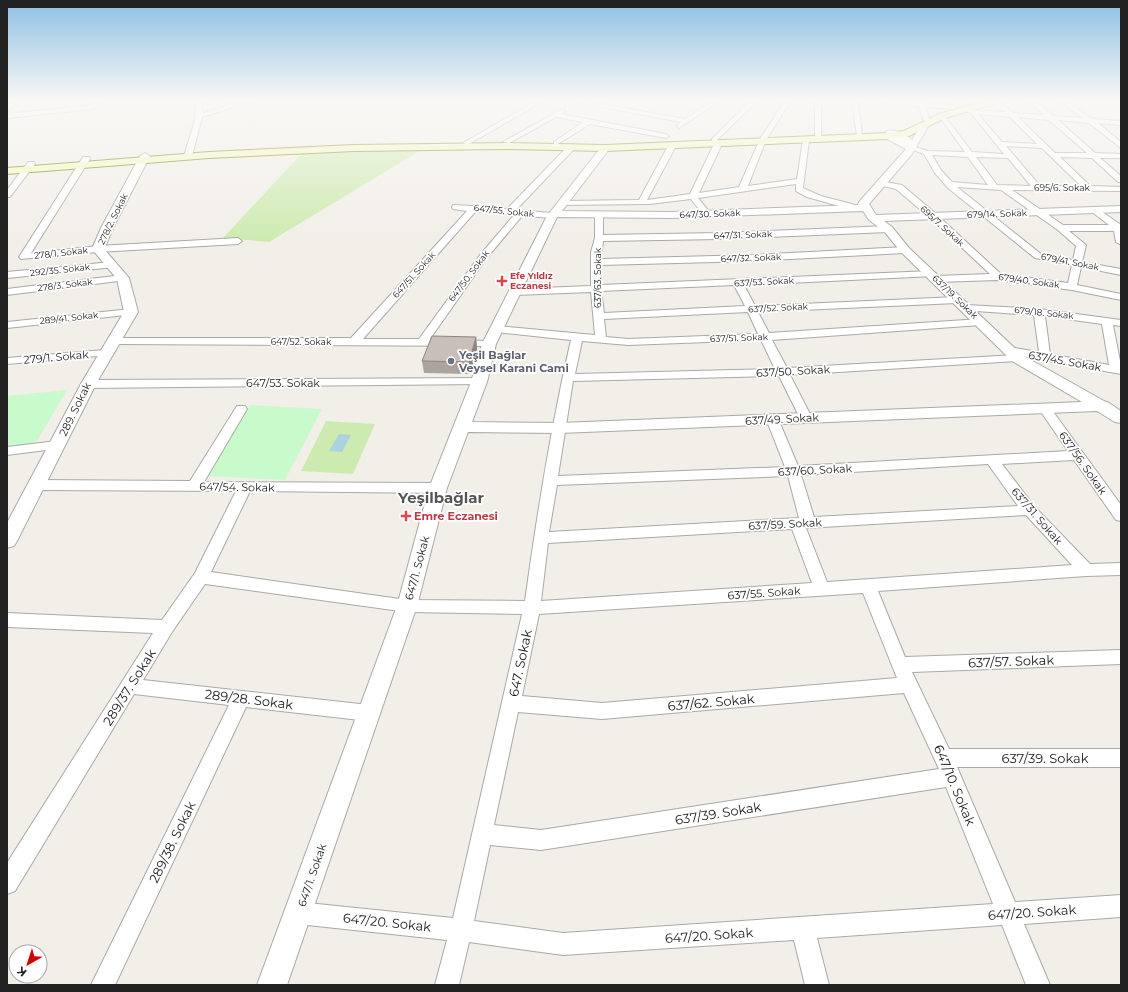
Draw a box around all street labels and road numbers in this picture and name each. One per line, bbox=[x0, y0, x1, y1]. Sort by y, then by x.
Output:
street label: 695/6. Sokak bbox=[1034, 182, 1091, 193]
street label: 278/2. Sokak bbox=[95, 191, 130, 246]
street label: 647/55. Sokak bbox=[473, 202, 535, 219]
street label: 695/7. Sokak bbox=[918, 203, 967, 249]
street label: 647/30. Sokak bbox=[679, 207, 741, 220]
street label: 679/14. Sokak bbox=[967, 207, 1028, 220]
street label: 647/31. Sokak bbox=[713, 228, 773, 241]
street label: 278/1. Sokak bbox=[34, 244, 89, 261]
street label: 647/50. Sokak bbox=[446, 247, 492, 303]
street label: 637/63. Sokak bbox=[592, 247, 603, 308]
street label: 647/51. Sokak bbox=[390, 249, 438, 300]
street label: 679/41. Sokak bbox=[1040, 250, 1101, 273]
street label: 647/32. Sokak bbox=[721, 251, 782, 264]
street label: 292/35. Sokak bbox=[29, 261, 91, 278]
street label: 679/40. Sokak bbox=[998, 271, 1061, 290]
street label: 637/19. Sokak bbox=[930, 272, 981, 321]
street label: 637/53. Sokak bbox=[734, 274, 795, 289]
street label: 278/3. Sokak bbox=[37, 276, 94, 293]
street label: 637/52. Sokak bbox=[748, 300, 809, 315]
street label: 679/18. Sokak bbox=[1014, 304, 1075, 321]
street label: 289/41. Sokak bbox=[39, 309, 99, 326]
street label: 637/51. Sokak bbox=[710, 331, 769, 344]
street label: 647/52. Sokak bbox=[271, 336, 332, 347]
street label: 279/1. Sokak bbox=[23, 347, 90, 367]
street label: 637/45. Sokak bbox=[1028, 348, 1103, 374]
street label: 637/50. Sokak bbox=[756, 362, 831, 380]
street label: 647/53. Sokak bbox=[246, 376, 320, 390]
street label: 289. Sokak bbox=[56, 379, 94, 438]
street label: 637/49. Sokak bbox=[745, 410, 820, 428]
street label: 637/56. Sokak bbox=[1056, 429, 1110, 498]
street label: 637/60. Sokak bbox=[777, 461, 853, 479]
street label: 647/54. Sokak bbox=[199, 479, 275, 495]
street label: 637/31. Sokak bbox=[1008, 485, 1066, 548]
street label: 637/59. Sokak bbox=[748, 515, 823, 533]
street label: 647/1. Sokak bbox=[402, 534, 432, 602]
street label: 637/55. Sokak bbox=[727, 583, 801, 603]
street label: 647. Sokak bbox=[505, 628, 535, 698]
street label: 289/37. Sokak bbox=[99, 646, 159, 728]
street label: 637/57. Sokak bbox=[968, 651, 1055, 670]
street label: 289/28. Sokak bbox=[204, 686, 294, 712]
street label: 637/62. Sokak bbox=[667, 690, 755, 714]
street label: 647/10. Sokak bbox=[931, 742, 979, 828]
street label: 637/39. Sokak bbox=[1001, 750, 1089, 766]
street label: 289/38. Sokak bbox=[145, 798, 199, 885]
street label: 637/39. Sokak bbox=[674, 798, 762, 828]
street label: 647/1. Sokak bbox=[295, 841, 329, 908]
street label: 647/20. Sokak bbox=[987, 901, 1077, 923]
street label: 647/20. Sokak bbox=[342, 909, 432, 935]
street label: 647/20. Sokak bbox=[664, 924, 754, 946]

